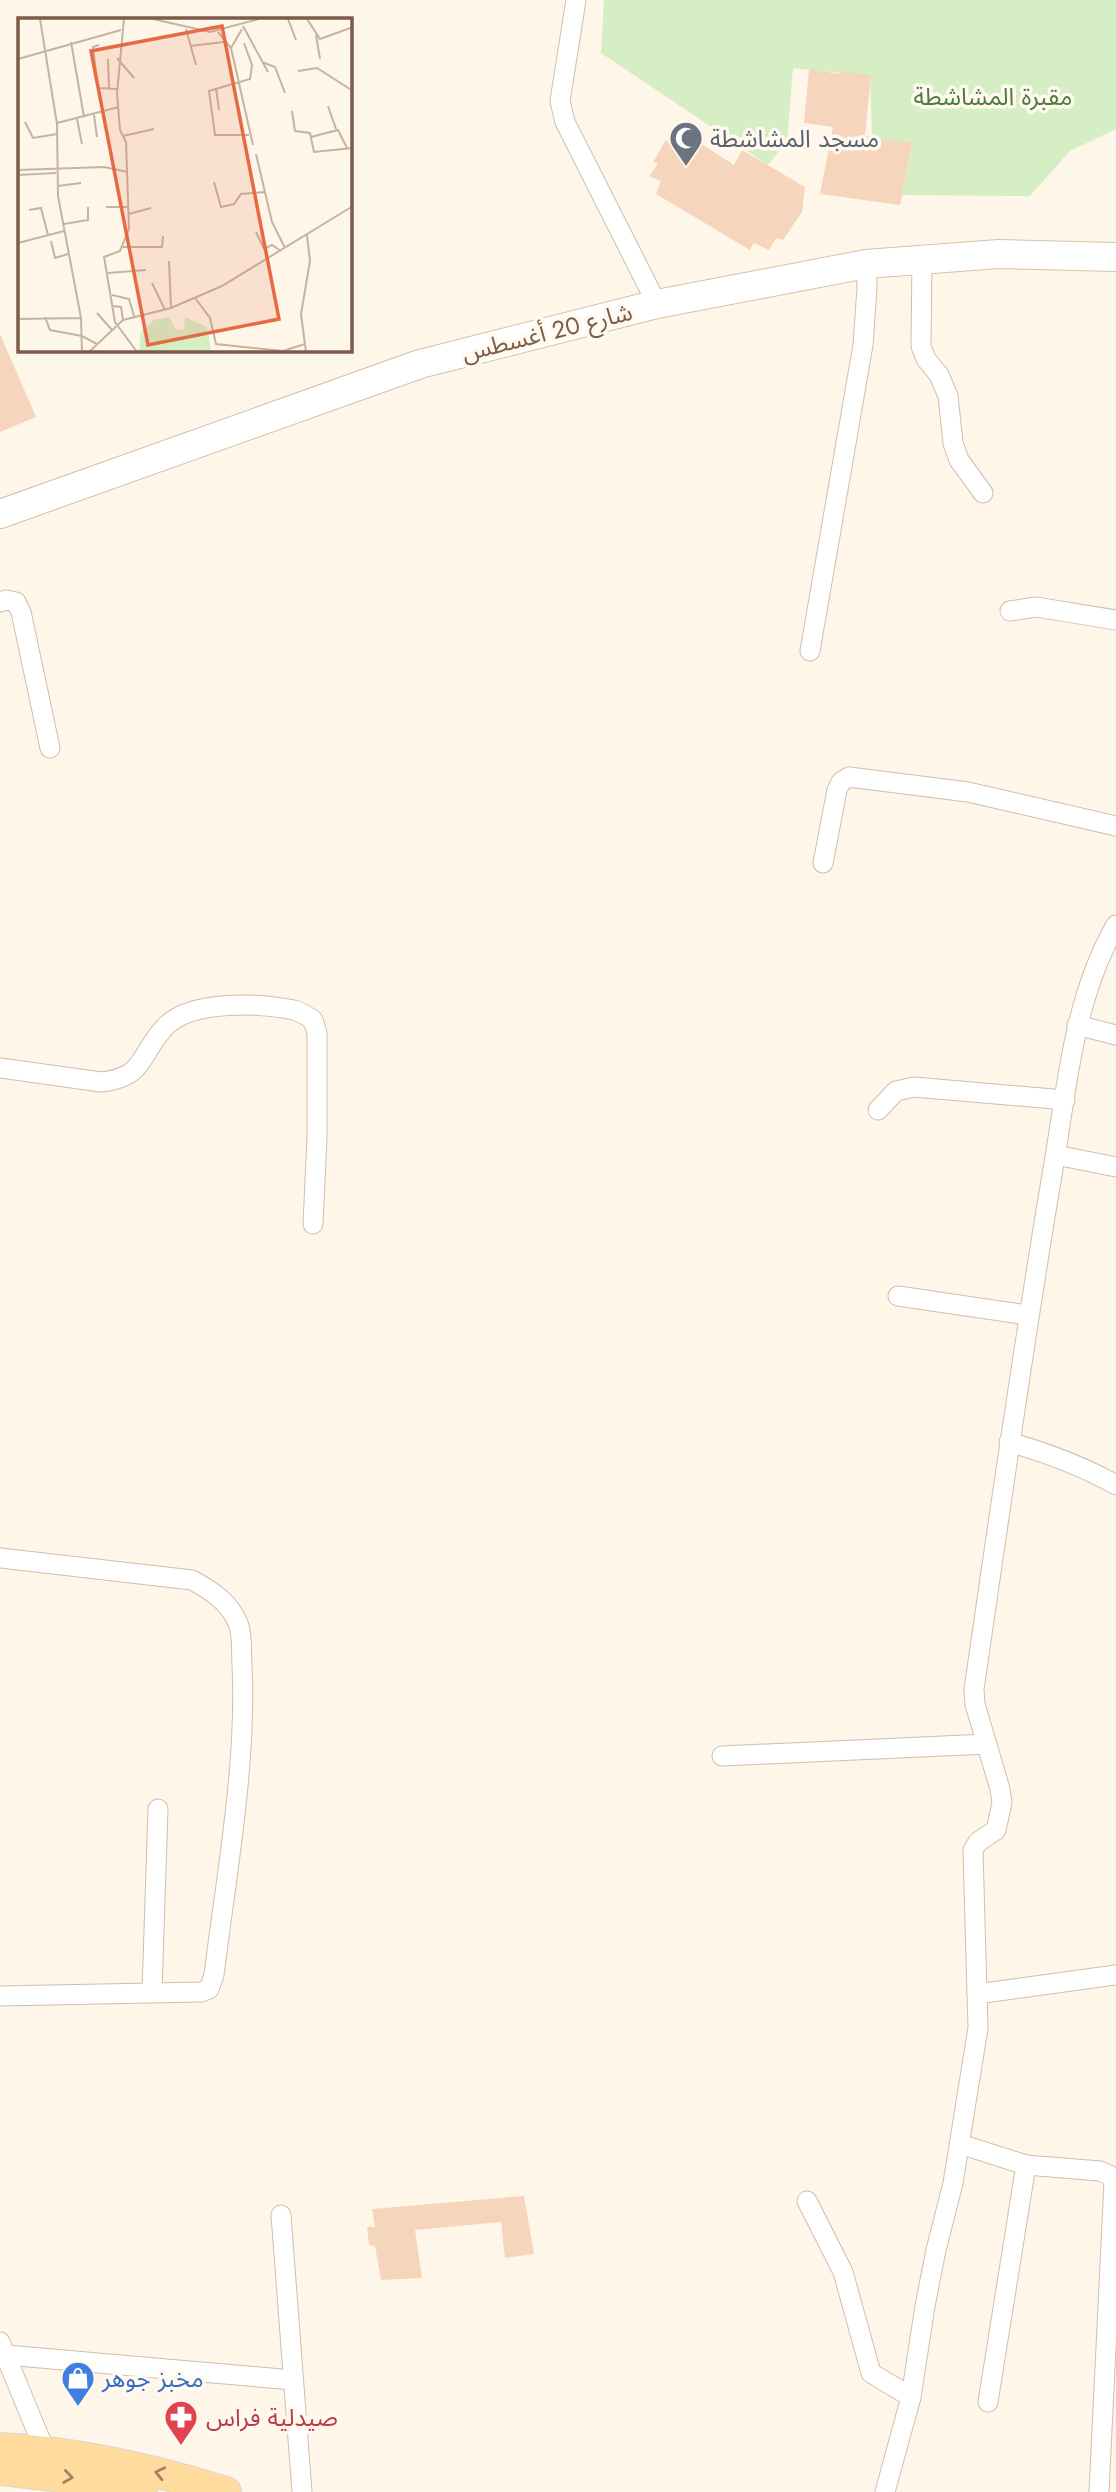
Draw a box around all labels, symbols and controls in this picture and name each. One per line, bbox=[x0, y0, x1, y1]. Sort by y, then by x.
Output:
inset map bbox=[18, 18, 352, 352]
park label: مقبرة المشاشطة bbox=[914, 79, 1072, 114]
mosque icon: مسجد المشاشطة bbox=[667, 119, 705, 168]
place label: مسجد المشاشطة bbox=[710, 121, 879, 156]
street label: شارع 20 أغسطس bbox=[458, 294, 636, 370]
shop icon: مخبز جوهر bbox=[59, 2359, 97, 2408]
place label: مخبز جوهر bbox=[101, 2361, 204, 2396]
pharmacy icon: صيدلية فراس bbox=[162, 2398, 200, 2447]
place label: صيدلية فراس bbox=[206, 2400, 338, 2435]
one-way arrow bbox=[154, 2466, 166, 2481]
one-way arrow bbox=[62, 2469, 74, 2484]

